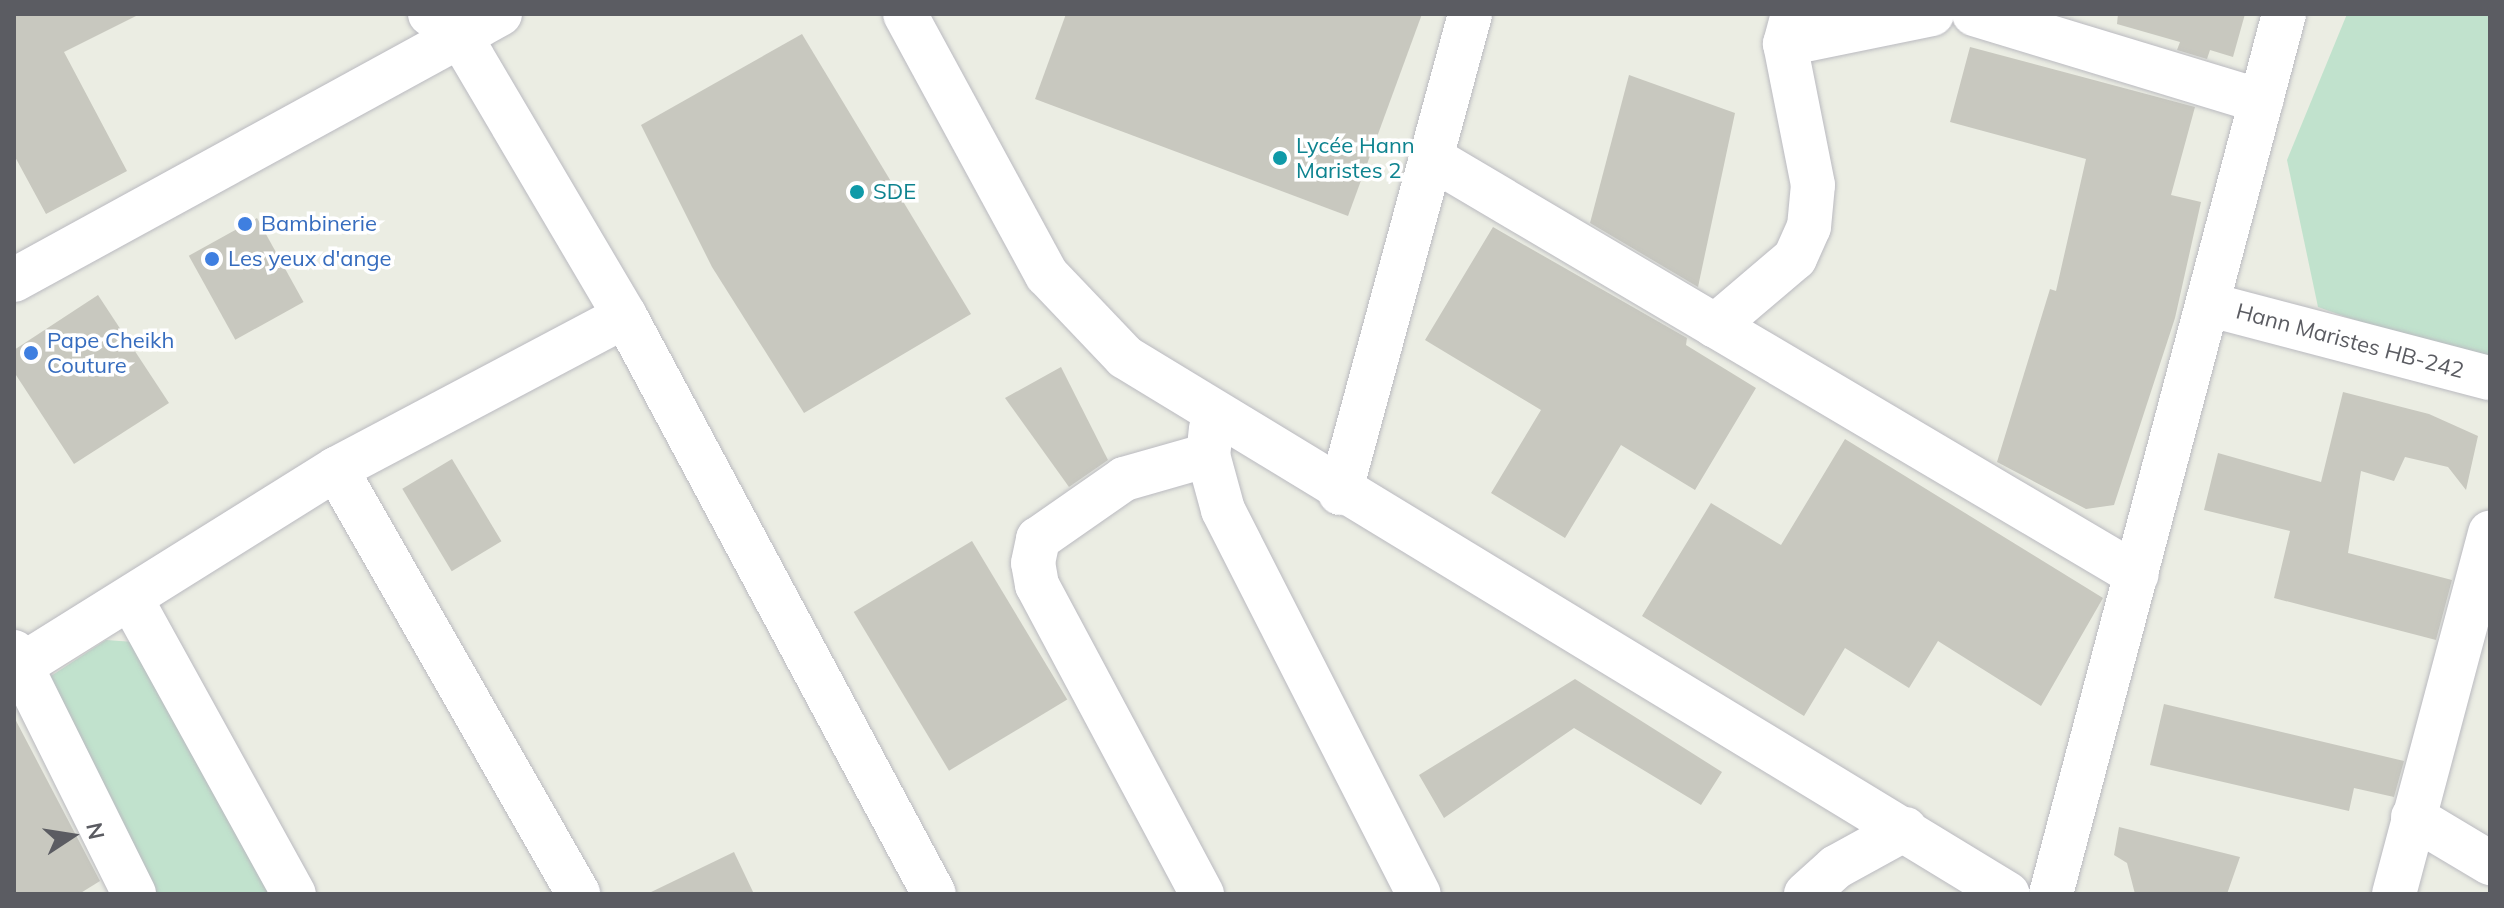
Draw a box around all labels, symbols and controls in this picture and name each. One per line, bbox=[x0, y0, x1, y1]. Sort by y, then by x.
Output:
place label: Lycée Hann Maristes 2 bbox=[1296, 132, 1415, 184]
marker: Lycée Hann Maristes 2 bbox=[1271, 149, 1289, 167]
place label: SDE bbox=[873, 179, 916, 205]
marker: SDE bbox=[848, 183, 866, 201]
place label: Bambinerie bbox=[261, 211, 377, 237]
marker: Bambinerie bbox=[236, 215, 254, 233]
place label: Les yeux d'ange bbox=[228, 246, 392, 272]
marker: Les yeux d'ange bbox=[203, 250, 221, 268]
street label: Hann Maristes HB-242 bbox=[2233, 298, 2467, 384]
place label: Pape Cheikh Couture bbox=[47, 327, 174, 378]
marker: Pape Cheikh Couture bbox=[22, 344, 40, 362]
north arrow bbox=[32, 796, 112, 876]
text: N bbox=[80, 820, 111, 842]

